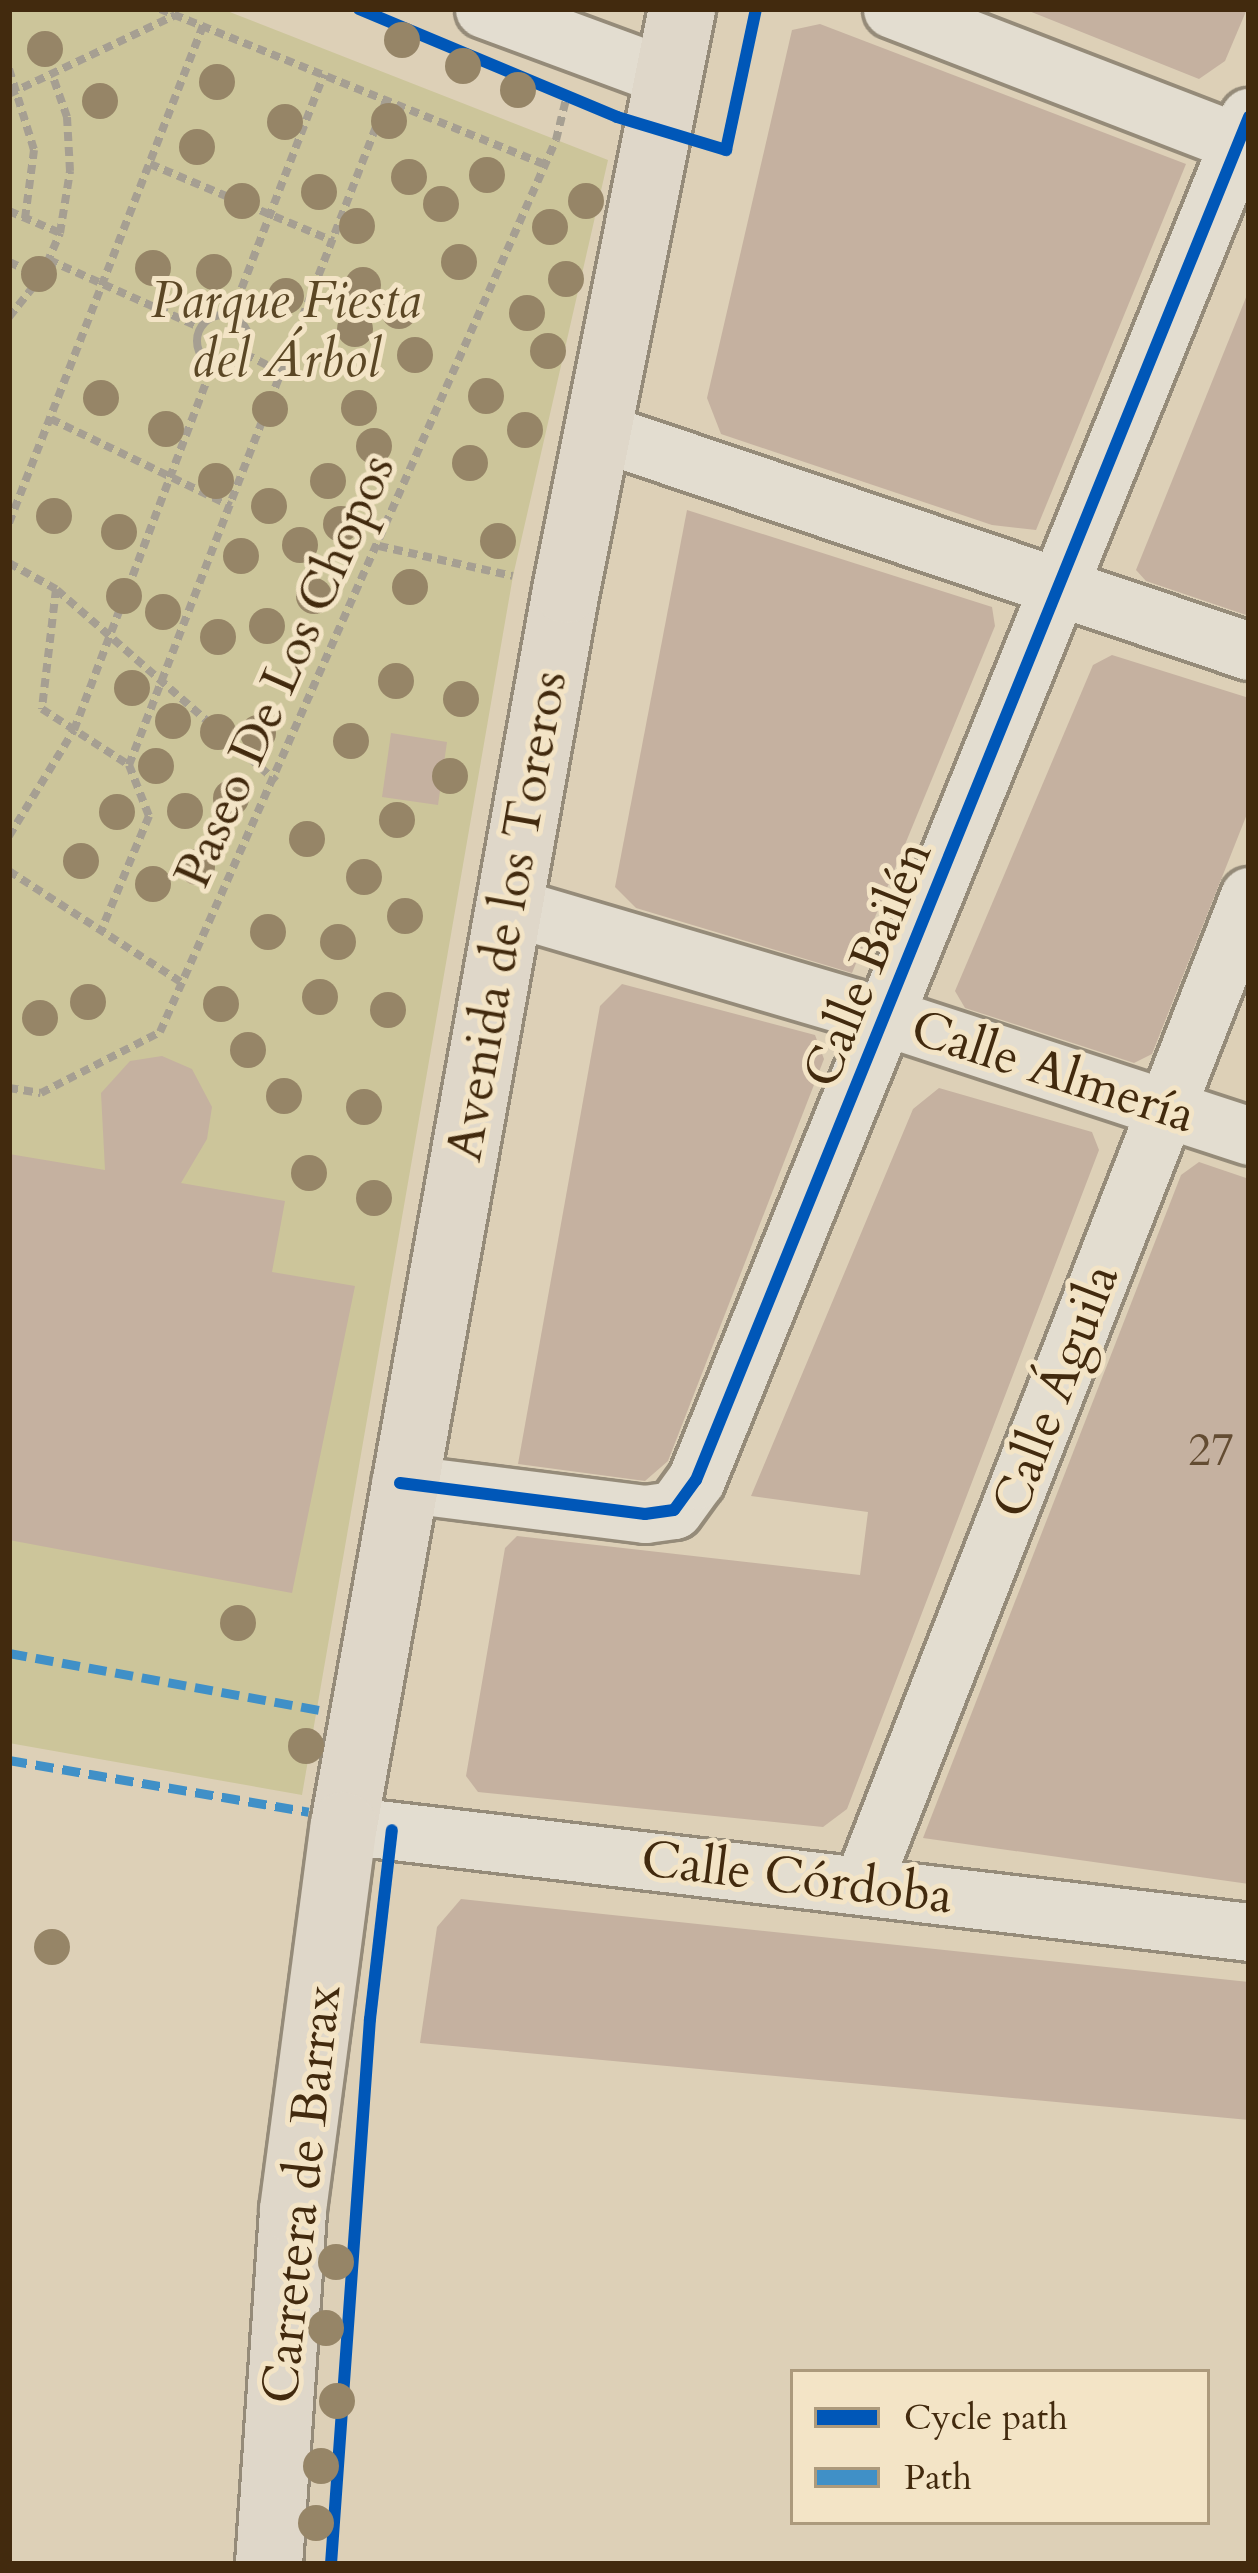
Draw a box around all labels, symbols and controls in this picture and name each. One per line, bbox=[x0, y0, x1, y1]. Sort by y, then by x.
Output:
park label: Parque Fiesta del Árbol bbox=[151, 271, 421, 391]
street label: Paseo De Los Chopos bbox=[162, 445, 408, 897]
street label: Avenida de los Toreros bbox=[434, 666, 580, 1166]
street label: Calle Bailén bbox=[791, 832, 945, 1096]
street label: Calle Almería bbox=[904, 997, 1202, 1147]
street label: Calle Águila bbox=[980, 1256, 1132, 1526]
house number: 27 bbox=[1188, 1424, 1234, 1478]
street label: Calle Córdoba bbox=[638, 1829, 956, 1927]
street label: Carretera de Barrax bbox=[250, 1982, 354, 2406]
legend bbox=[790, 2369, 1210, 2525]
text: Cycle path bbox=[904, 2393, 1068, 2442]
text: Path bbox=[904, 2453, 972, 2502]

